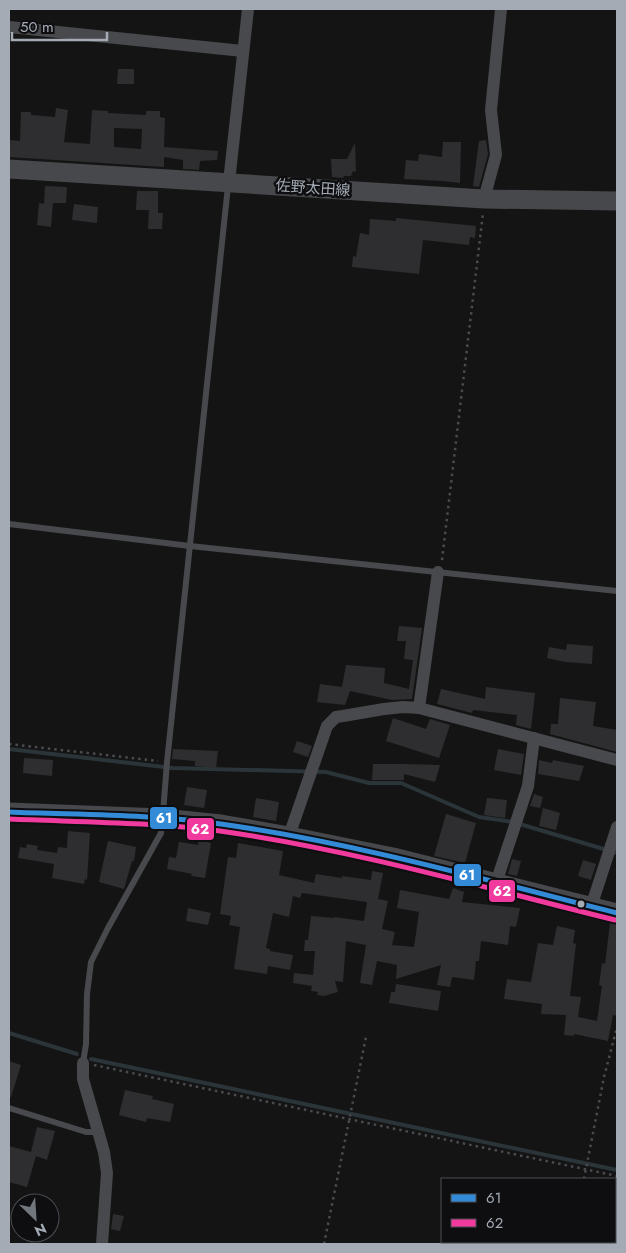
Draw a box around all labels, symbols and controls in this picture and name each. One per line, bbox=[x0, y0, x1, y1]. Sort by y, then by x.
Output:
scale bar bbox=[12, 10, 108, 42]
text: 50 m bbox=[20, 16, 54, 38]
street label: 佐野太田線 bbox=[275, 174, 351, 202]
line badge: 61 bbox=[149, 806, 178, 830]
text: 61 bbox=[156, 808, 172, 828]
line badge: 62 bbox=[186, 817, 215, 841]
text: 62 bbox=[191, 819, 209, 839]
line badge: 61 bbox=[453, 863, 482, 887]
text: 61 bbox=[459, 865, 475, 885]
line badge: 62 bbox=[488, 879, 516, 903]
text: 62 bbox=[493, 881, 511, 901]
unlabelled marker bbox=[576, 899, 586, 909]
legend bbox=[441, 1178, 616, 1243]
text: 61 bbox=[486, 1187, 501, 1209]
north arrow bbox=[10, 1193, 60, 1243]
text: 62 bbox=[486, 1212, 503, 1234]
text: N bbox=[31, 1218, 50, 1241]

